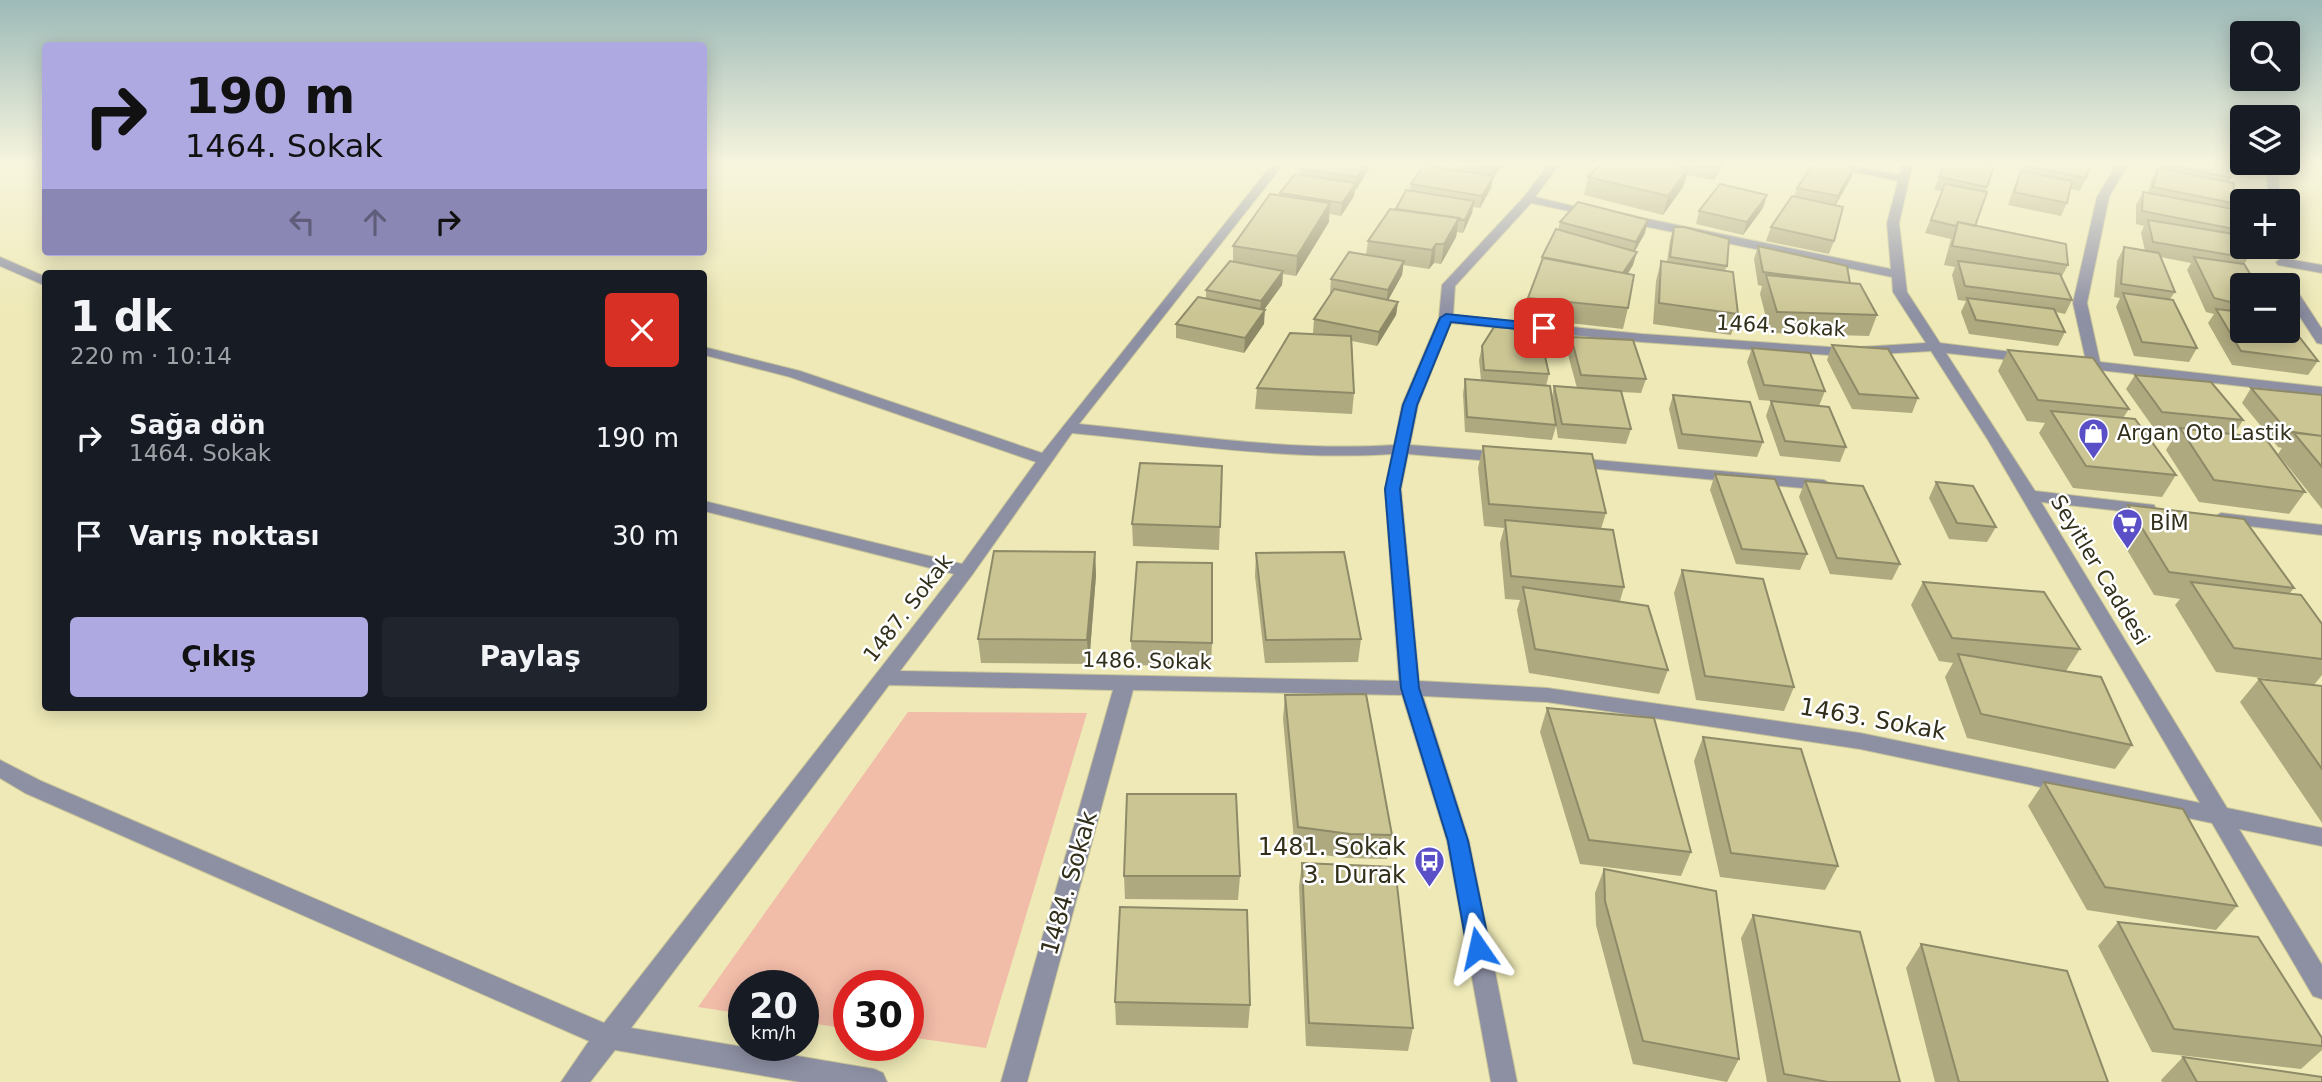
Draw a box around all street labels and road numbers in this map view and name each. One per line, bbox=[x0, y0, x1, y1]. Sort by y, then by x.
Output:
street label: 1464. Sokak bbox=[1716, 311, 1847, 341]
street label: Seyitler Caddesi bbox=[2046, 491, 2154, 649]
street label: 1487. Sokak bbox=[859, 549, 958, 667]
street label: 1486. Sokak bbox=[1082, 648, 1213, 674]
street label: 1463. Sokak bbox=[1798, 692, 1949, 746]
street label: 1484. Sokak bbox=[1035, 808, 1103, 958]

